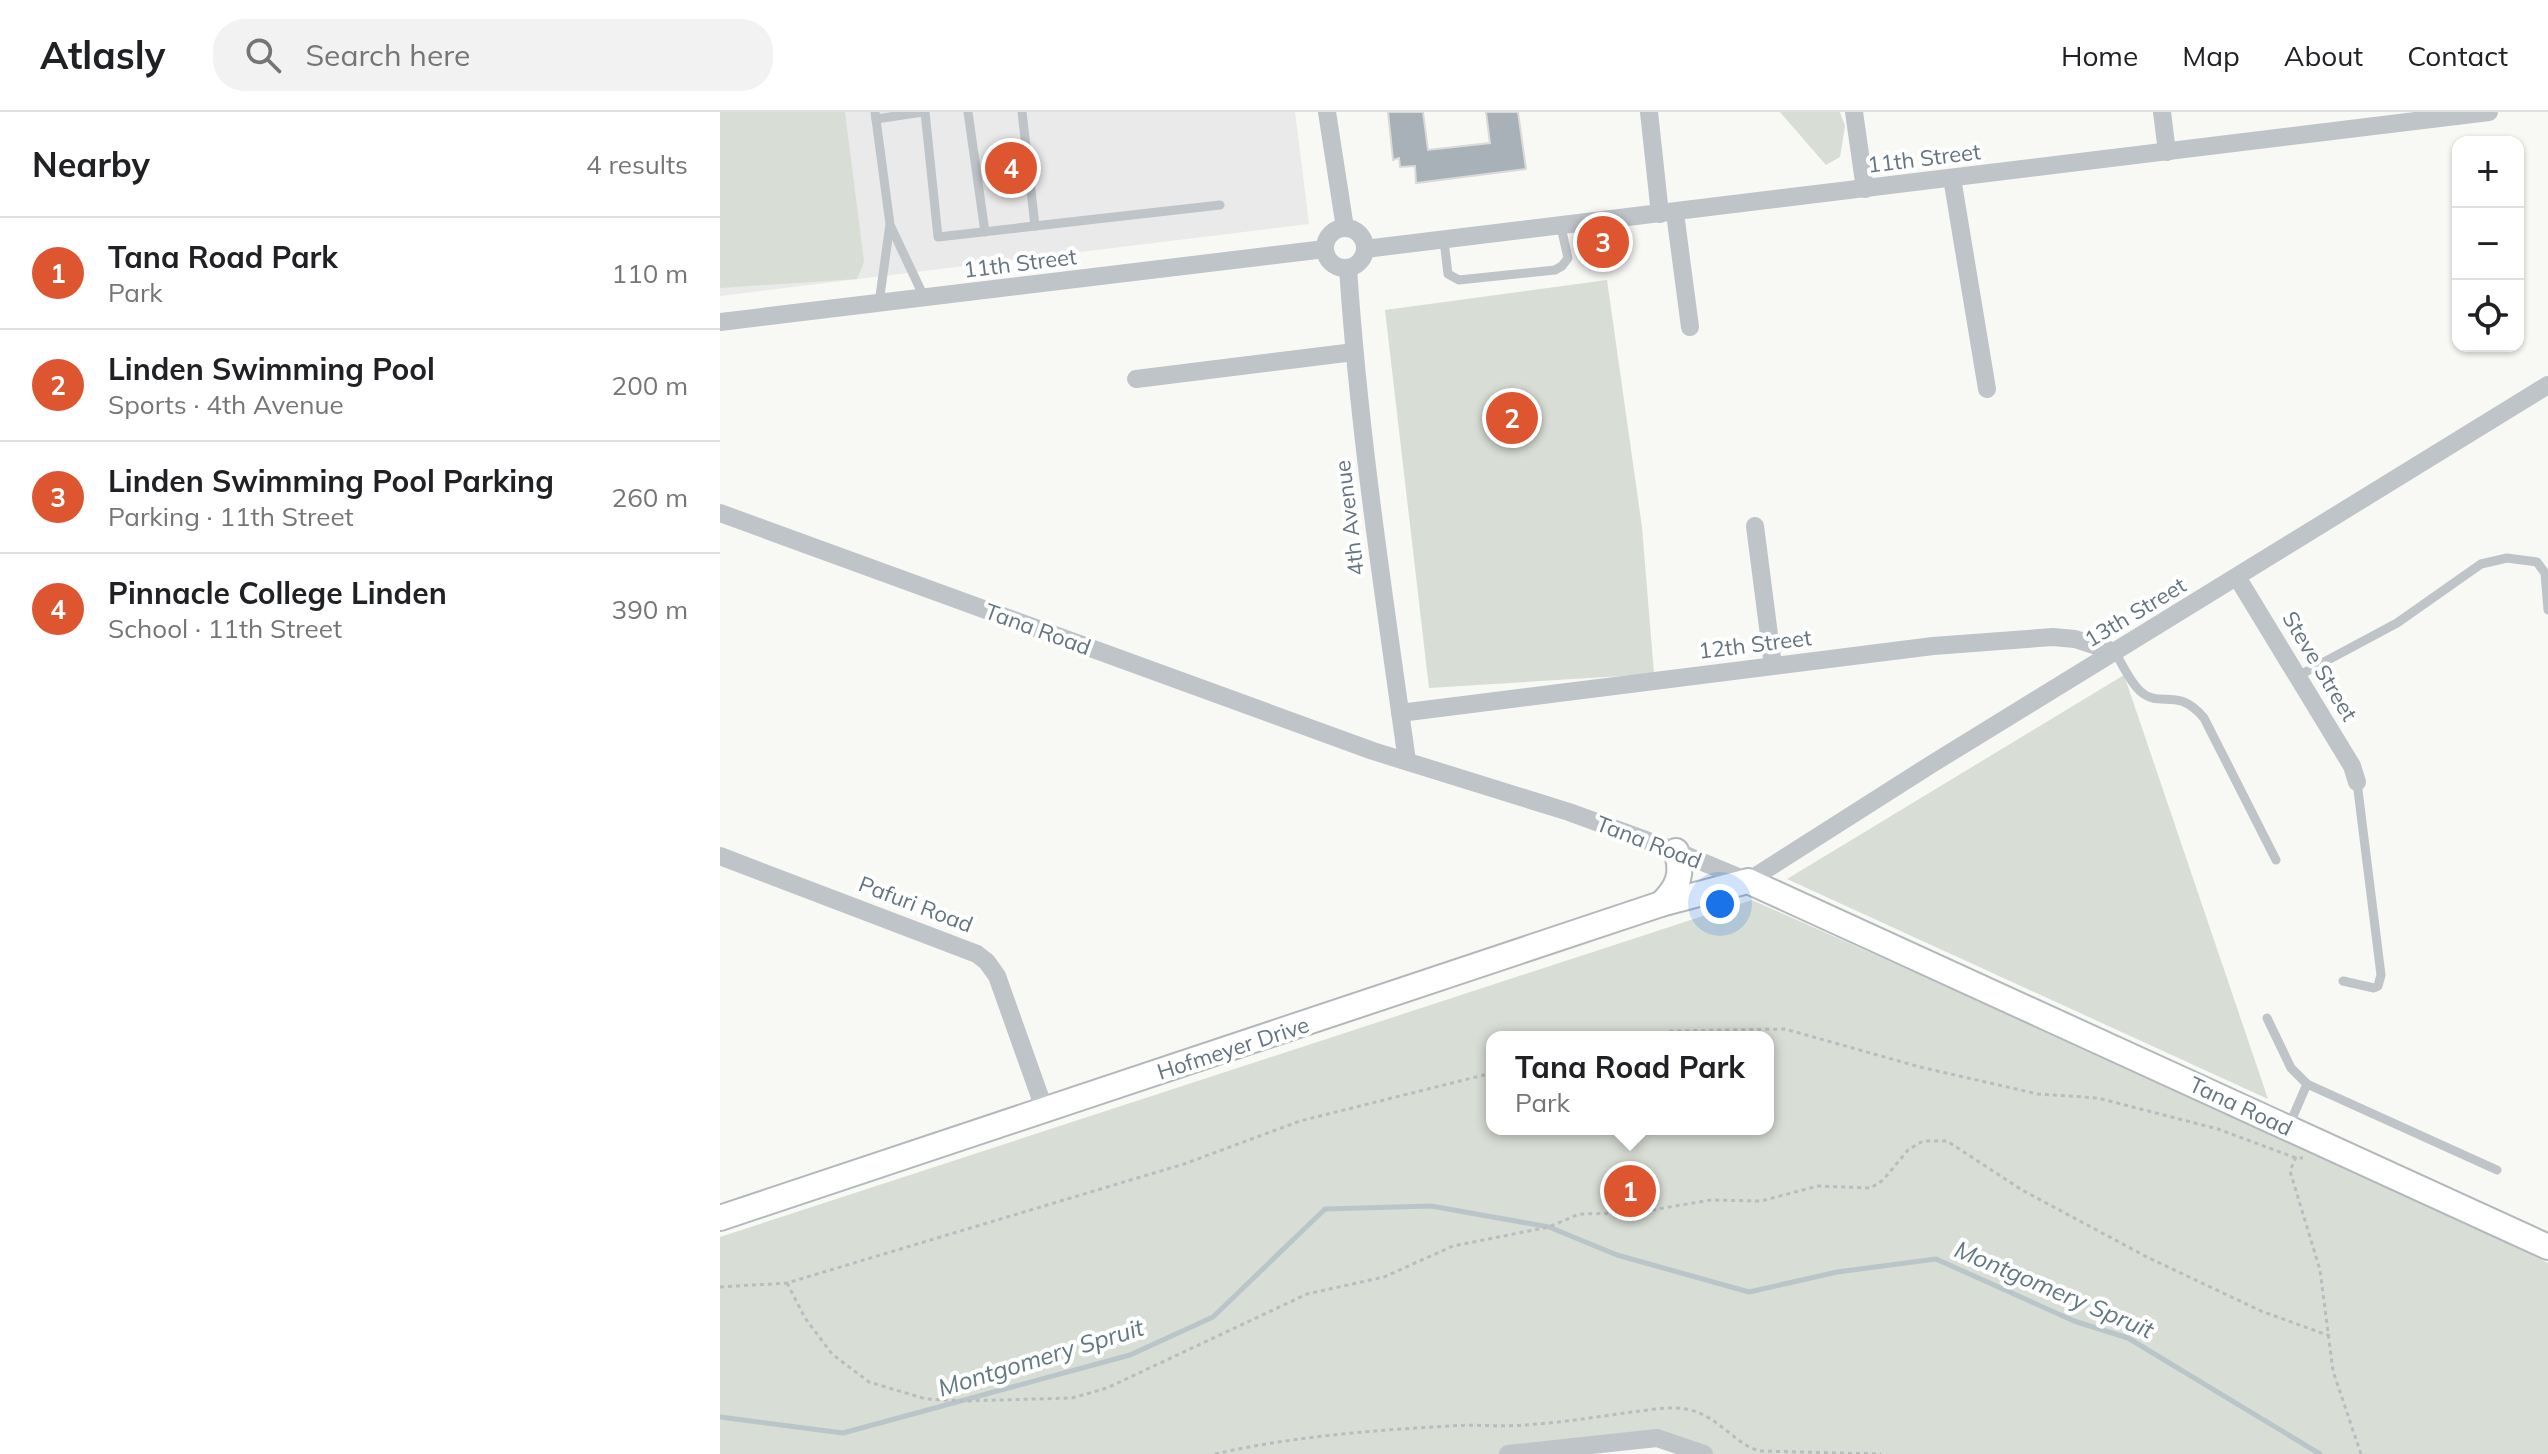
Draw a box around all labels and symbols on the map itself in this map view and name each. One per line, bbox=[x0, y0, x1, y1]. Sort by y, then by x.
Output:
street label: 11th Street bbox=[1866, 137, 1982, 179]
pin: 4 bbox=[985, 138, 1037, 198]
pin: 3 bbox=[1577, 212, 1629, 272]
street label: 11th Street bbox=[962, 242, 1078, 284]
pin: 2 bbox=[1486, 388, 1538, 448]
street label: 4th Avenue bbox=[1328, 459, 1370, 577]
street label: 13th Street bbox=[2079, 571, 2191, 653]
street label: Tana Road bbox=[981, 597, 1095, 661]
street label: Steve Street bbox=[2276, 606, 2364, 726]
street label: 12th Street bbox=[1697, 623, 1813, 665]
street label: Tana Road bbox=[1592, 809, 1706, 875]
street label: Pafuri Road bbox=[855, 869, 977, 939]
your location bbox=[1700, 884, 1740, 924]
street label: Hofmeyer Drive bbox=[1153, 1010, 1313, 1086]
street label: Tana Road bbox=[2185, 1070, 2297, 1142]
pin: 1 bbox=[1604, 1161, 1656, 1221]
water label: Montgomery Spruit bbox=[1950, 1234, 2159, 1345]
water label: Montgomery Spruit bbox=[934, 1311, 1148, 1403]

